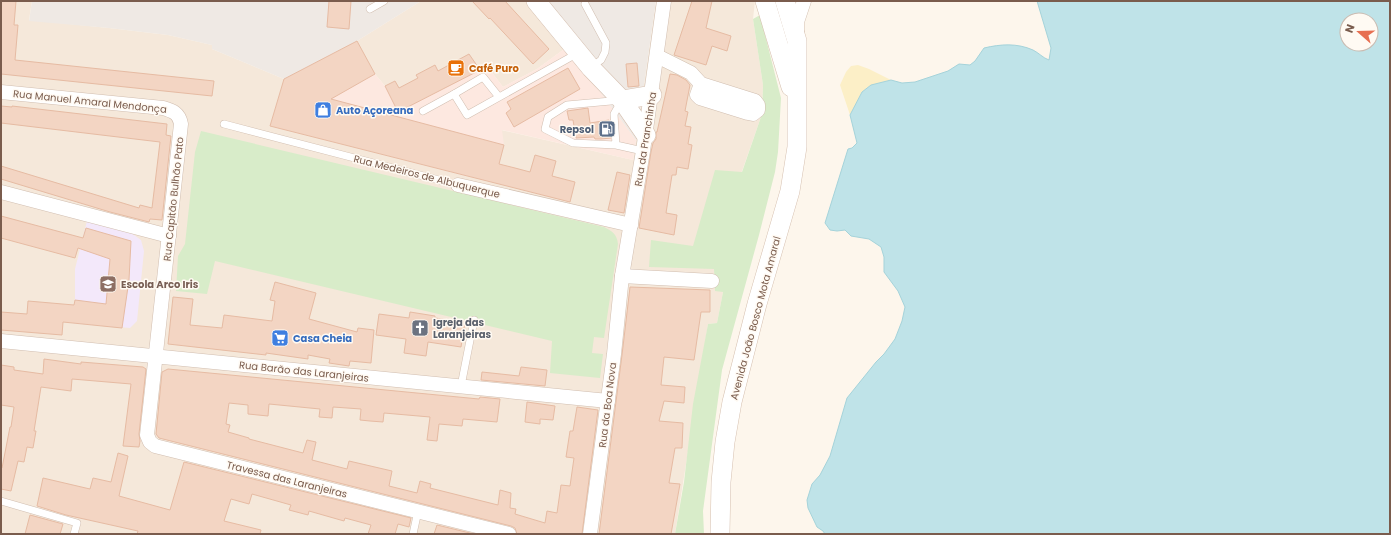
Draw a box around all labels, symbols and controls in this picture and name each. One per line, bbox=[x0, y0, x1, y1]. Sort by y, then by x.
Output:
north arrow bbox=[1339, 12, 1379, 52]
text: N bbox=[1341, 22, 1359, 35]
cafe icon: Café Puro bbox=[446, 58, 466, 78]
place label: Café Puro bbox=[469, 61, 520, 76]
street label: Rua Manuel Amaral Mendonça bbox=[12, 86, 168, 117]
street label: Rua da Pranchinha bbox=[631, 91, 660, 187]
shop icon: Auto Açoreana bbox=[313, 100, 333, 120]
place label: Auto Açoreana bbox=[336, 103, 413, 118]
fuel station icon: Repsol bbox=[597, 119, 617, 139]
place label: Repsol bbox=[560, 122, 594, 137]
street label: Rua Capitão Bulhão Pato bbox=[160, 136, 187, 262]
street label: Rua Medeiros de Albuquerque bbox=[352, 151, 502, 202]
street label: Avenida João Bosco Mota Amaral bbox=[726, 235, 785, 402]
school or university icon: Escola Arco Iris bbox=[98, 274, 118, 294]
place label: Escola Arco Iris bbox=[121, 277, 199, 292]
place label: Igreja das Laranjeiras bbox=[433, 315, 491, 342]
church icon: Igreja das Laranjeiras bbox=[410, 318, 430, 338]
supermarket icon: Casa Cheia bbox=[270, 328, 290, 348]
place label: Casa Cheia bbox=[293, 331, 352, 346]
street label: Rua Barão das Laranjeiras bbox=[238, 357, 370, 386]
street label: Rua da Boa Nova bbox=[595, 362, 620, 449]
street label: Travessa das Laranjeiras bbox=[225, 457, 349, 502]

